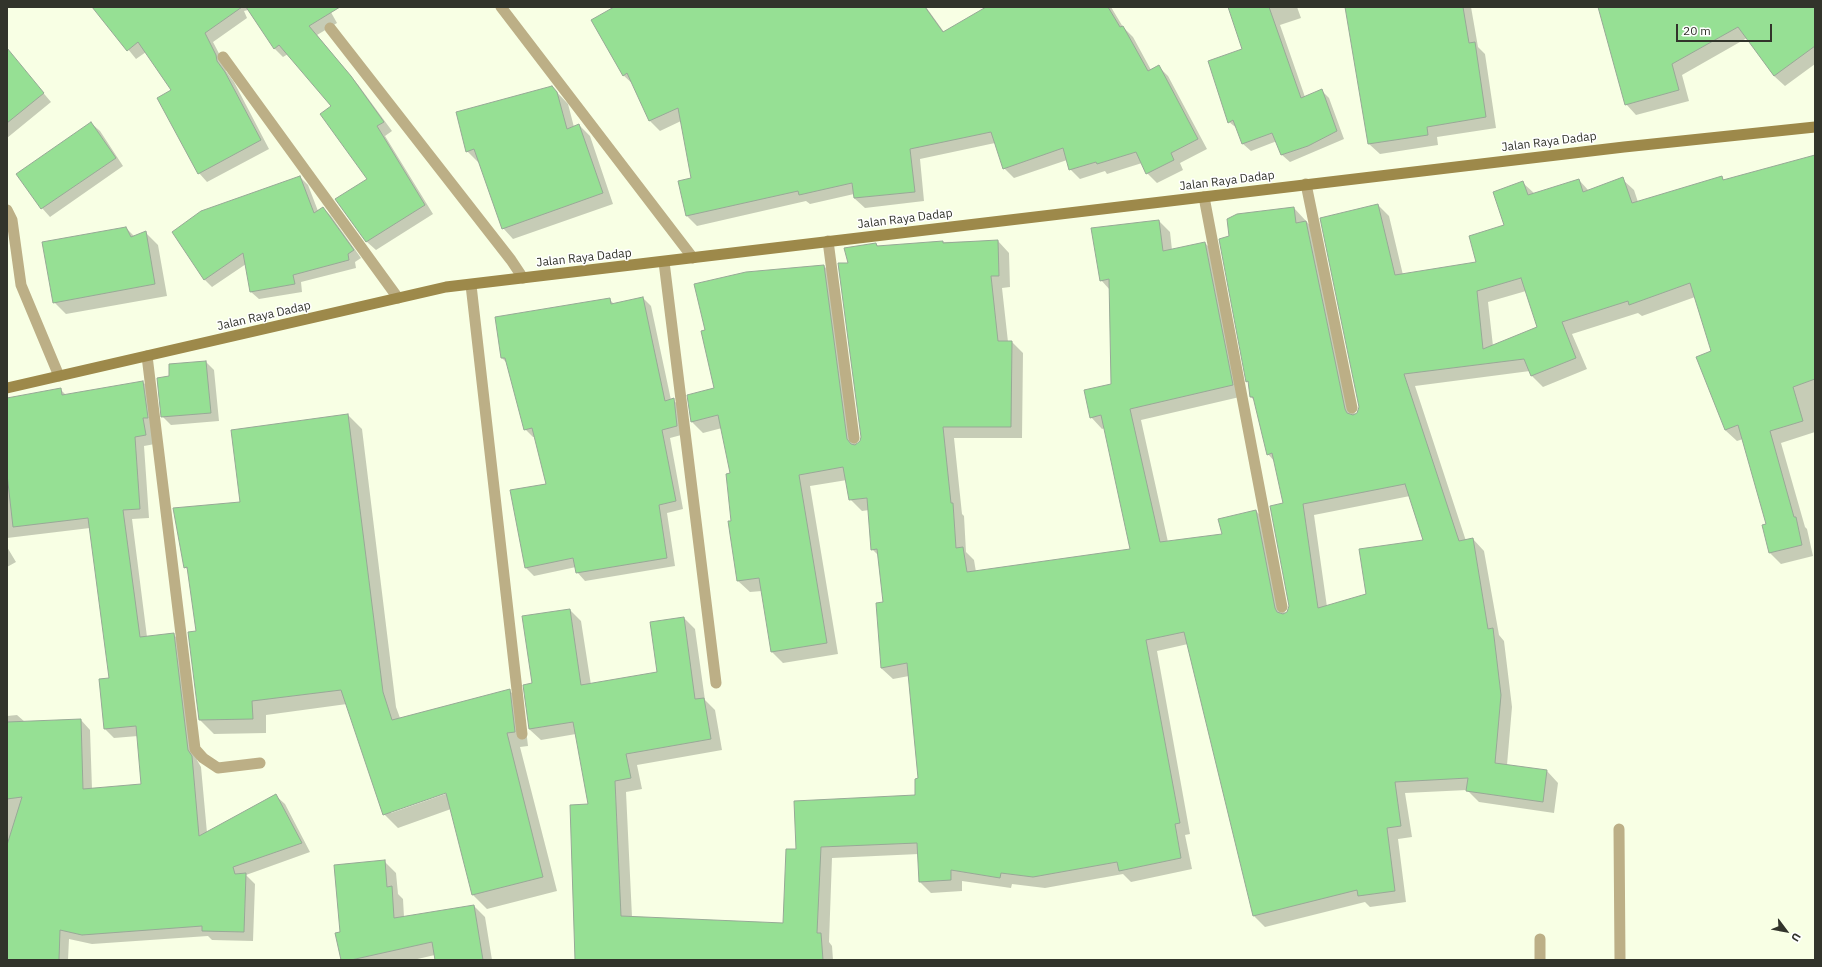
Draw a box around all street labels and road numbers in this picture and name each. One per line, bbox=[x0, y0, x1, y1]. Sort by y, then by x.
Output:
street label: Jalan Raya Dadap bbox=[1501, 129, 1597, 155]
street label: Jalan Raya Dadap bbox=[1179, 168, 1275, 194]
street label: Jalan Raya Dadap bbox=[857, 206, 953, 232]
street label: Jalan Raya Dadap bbox=[536, 246, 632, 270]
street label: Jalan Raya Dadap bbox=[216, 298, 312, 334]

